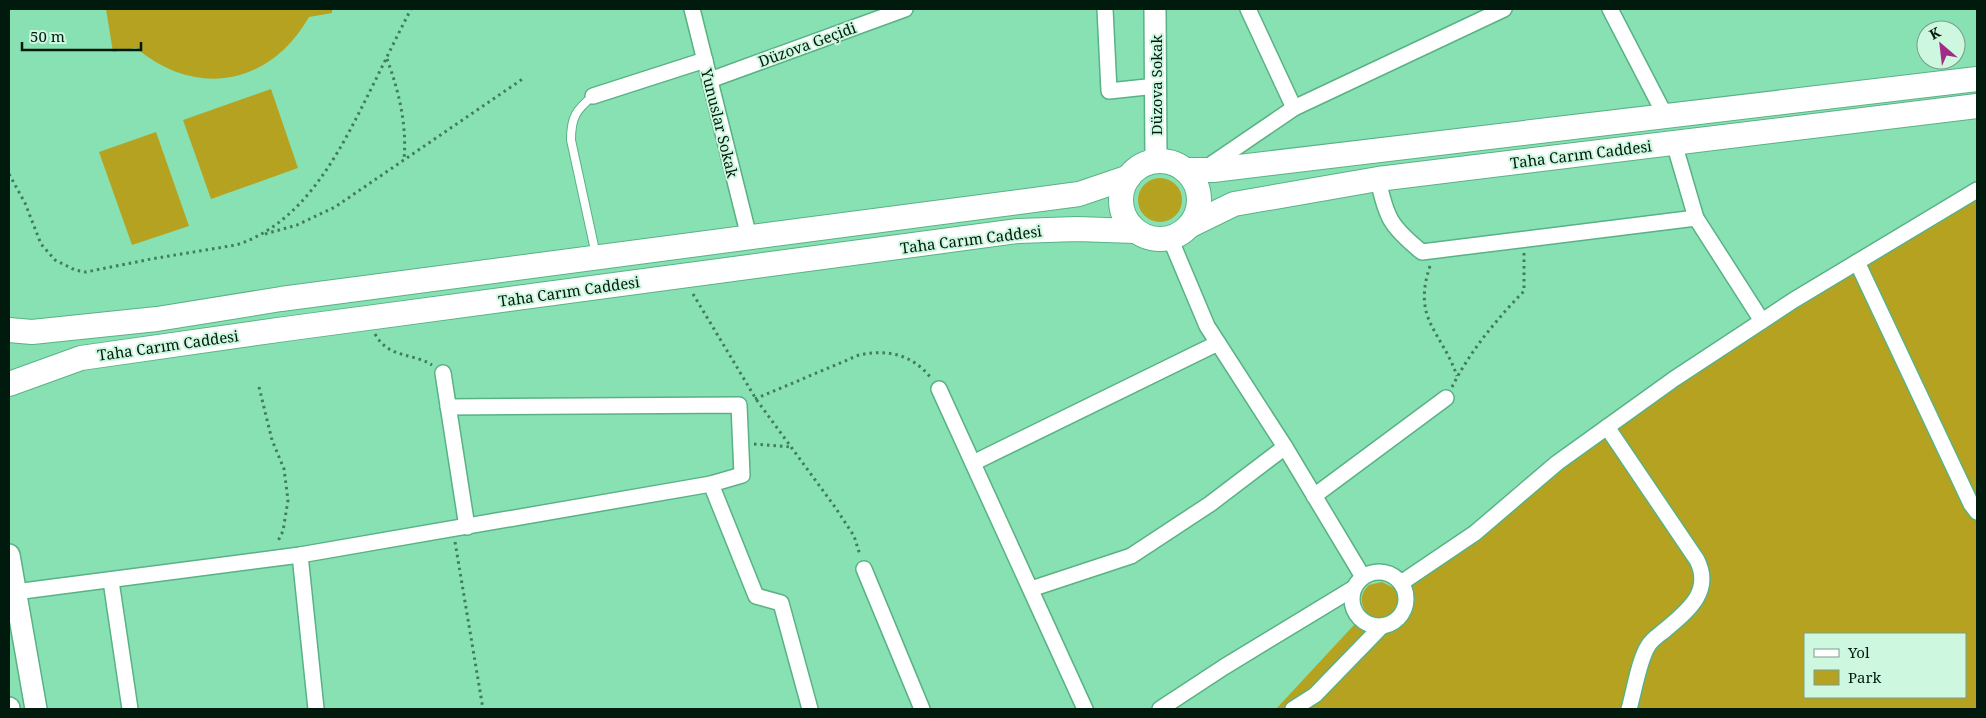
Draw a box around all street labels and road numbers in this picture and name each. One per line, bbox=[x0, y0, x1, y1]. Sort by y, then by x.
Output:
street label: Düzova Geçidi bbox=[755, 17, 859, 71]
street label: Düzova Sokak bbox=[1146, 34, 1166, 135]
street label: Yunuslar Sokak bbox=[697, 65, 743, 180]
street label: Taha Carım Caddesi bbox=[1509, 135, 1653, 173]
street label: Taha Carım Caddesi bbox=[899, 220, 1043, 258]
street label: Taha Carım Caddesi bbox=[497, 271, 641, 311]
street label: Taha Carım Caddesi bbox=[96, 325, 240, 365]

